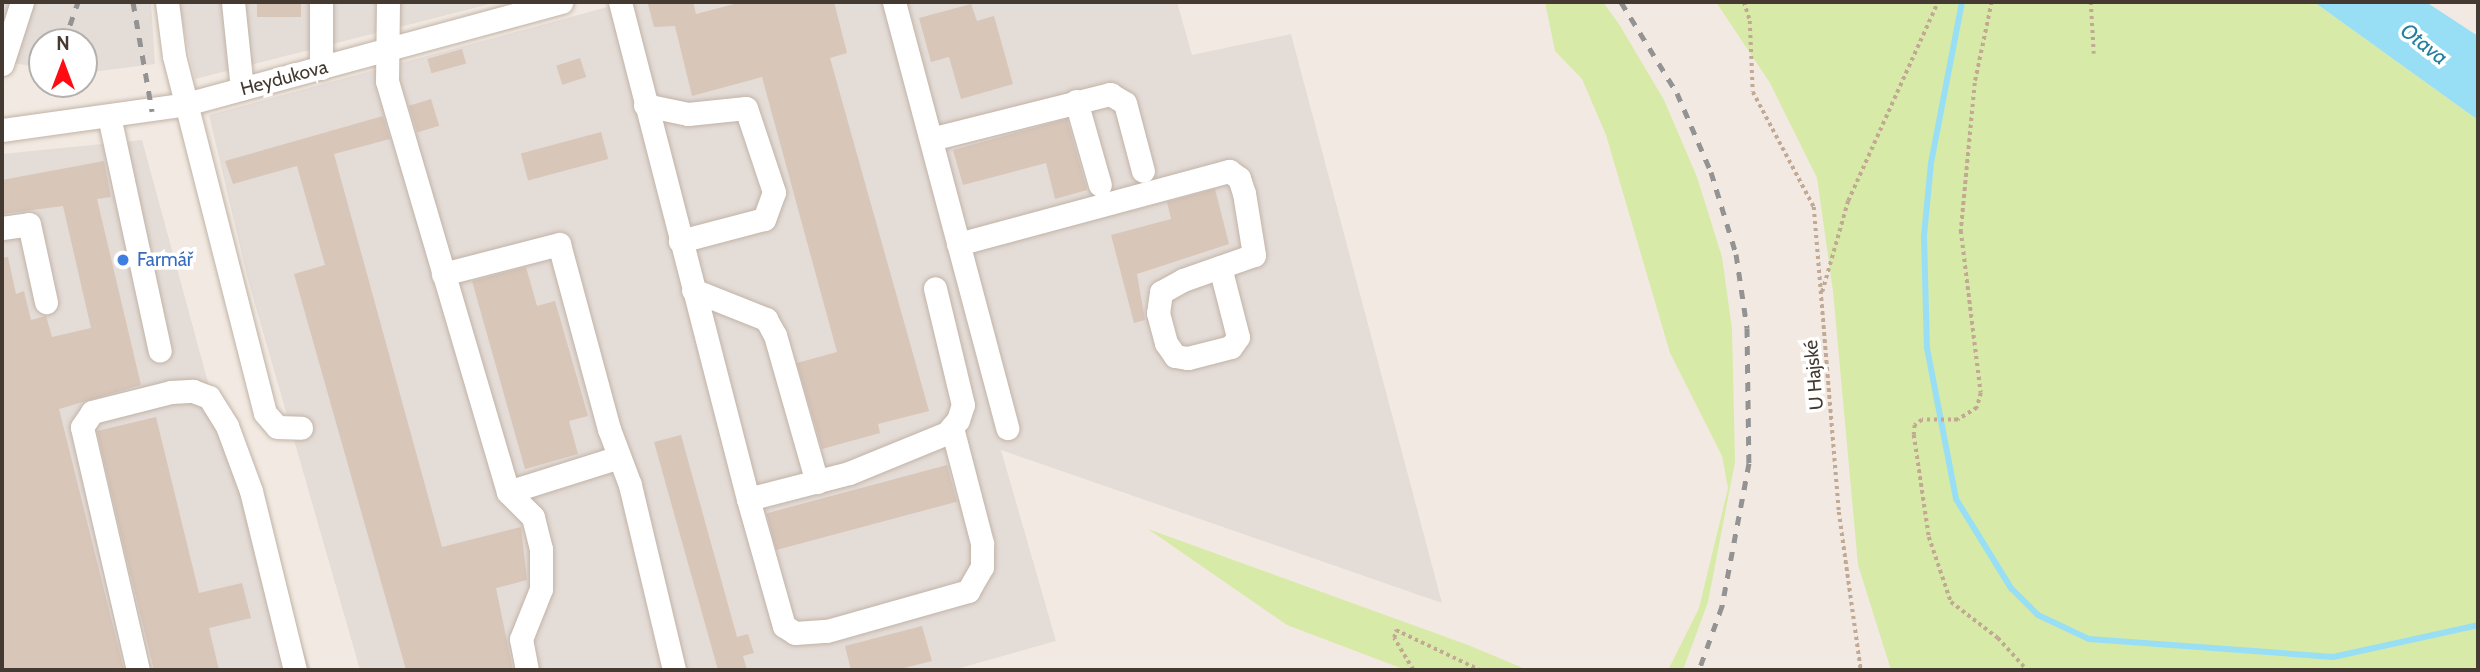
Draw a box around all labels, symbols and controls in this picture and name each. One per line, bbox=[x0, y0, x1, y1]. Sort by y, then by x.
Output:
water label: Otava bbox=[2395, 18, 2453, 70]
north arrow bbox=[28, 28, 98, 98]
text: N bbox=[56, 32, 70, 55]
street label: Heydukova bbox=[238, 55, 330, 101]
place label: Farmář bbox=[137, 249, 193, 271]
marker: Farmář bbox=[115, 252, 131, 268]
street label: U Hajské bbox=[1800, 339, 1828, 411]

